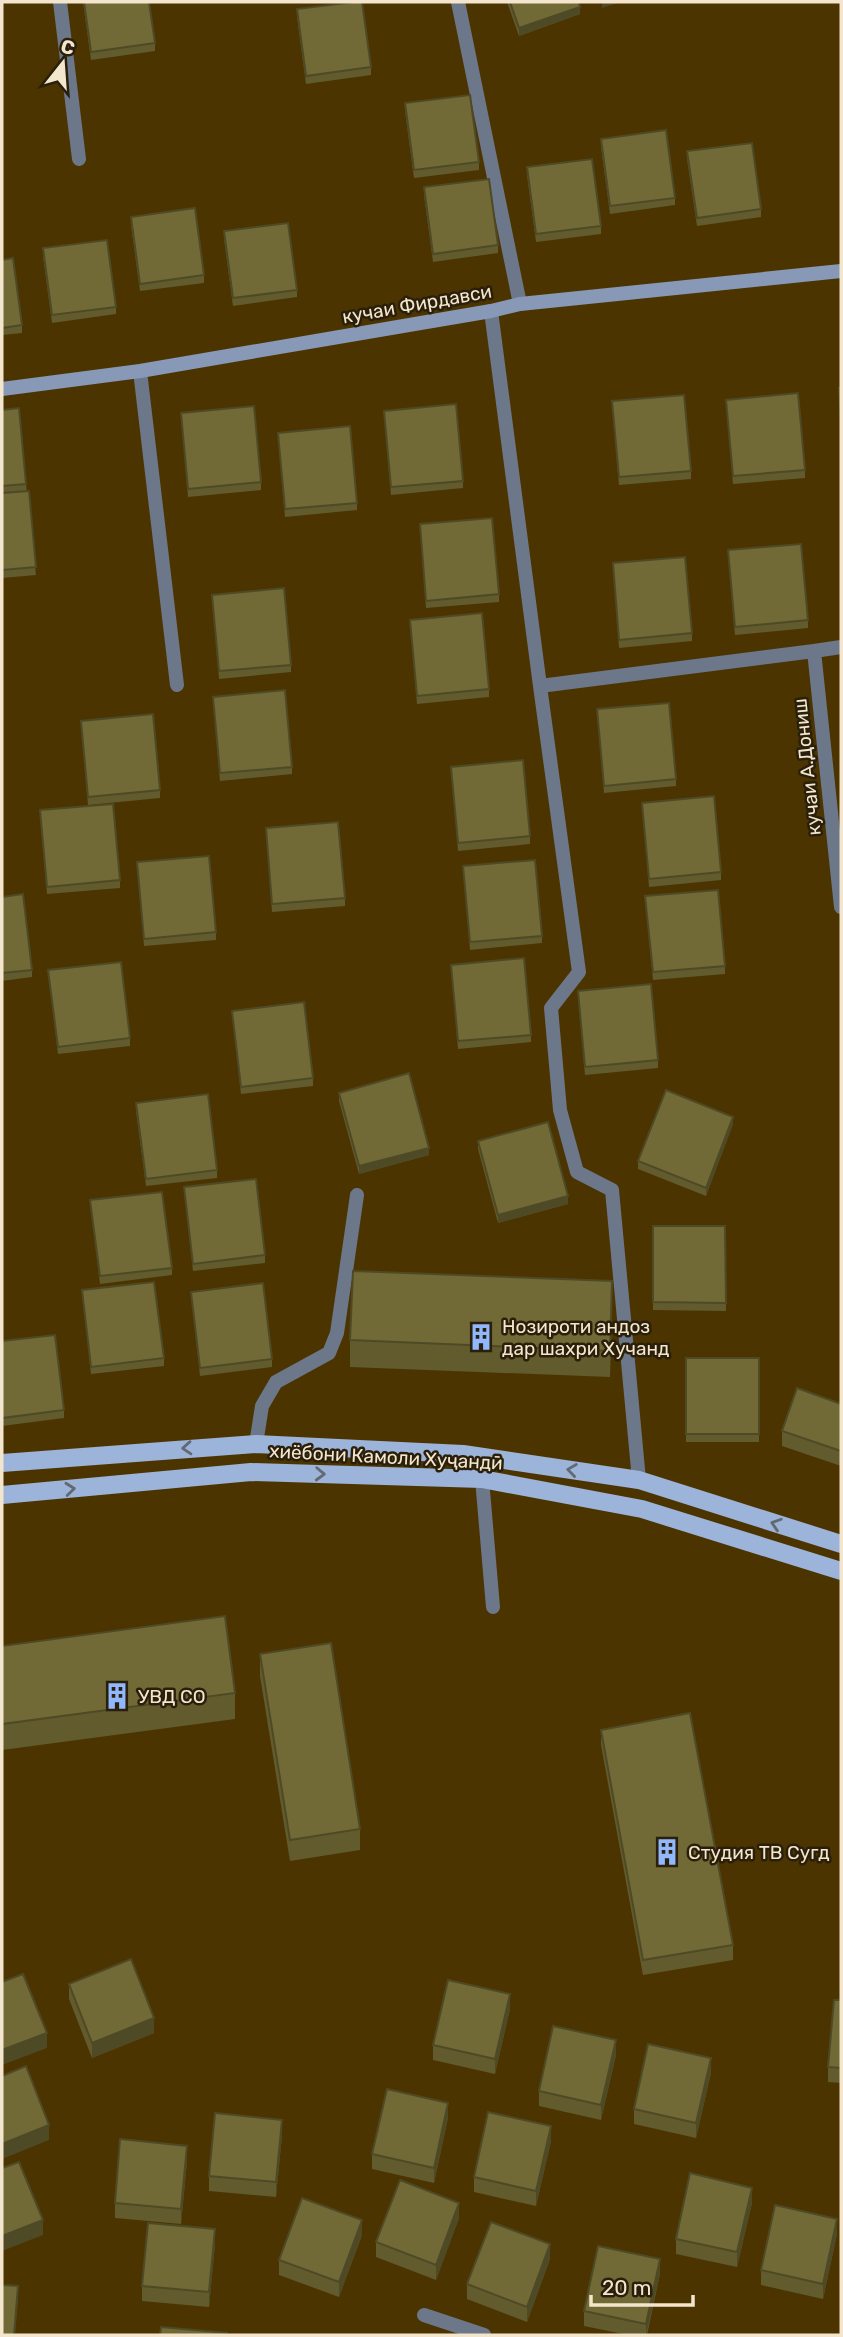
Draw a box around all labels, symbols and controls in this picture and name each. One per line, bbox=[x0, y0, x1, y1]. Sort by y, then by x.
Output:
north arrow bbox=[28, 28, 98, 98]
text: С bbox=[58, 34, 78, 60]
street label: кучаи Фирдавси bbox=[340, 280, 494, 328]
street label: кучаи А.Дониш bbox=[788, 697, 826, 837]
place label: Нозироти андоз дар шахри Хучанд bbox=[502, 1315, 669, 1360]
building icon: Нозироти андоз дар шахри Хучанд bbox=[466, 1322, 496, 1352]
street label: хиёбони Камоли Хуҷандӣ bbox=[269, 1439, 503, 1475]
one-way arrow bbox=[182, 1440, 193, 1455]
one-way arrow bbox=[566, 1463, 578, 1478]
one-way arrow bbox=[314, 1467, 325, 1482]
one-way arrow bbox=[64, 1481, 75, 1496]
one-way arrow bbox=[771, 1517, 783, 1532]
building icon: УВД СО bbox=[102, 1681, 132, 1711]
place label: УВД СО bbox=[138, 1685, 206, 1708]
building icon: Студия ТВ Сугд bbox=[652, 1837, 682, 1867]
place label: Студия ТВ Сугд bbox=[688, 1841, 830, 1864]
scale bar bbox=[591, 2264, 692, 2308]
text: 20 m bbox=[602, 2275, 651, 2300]

